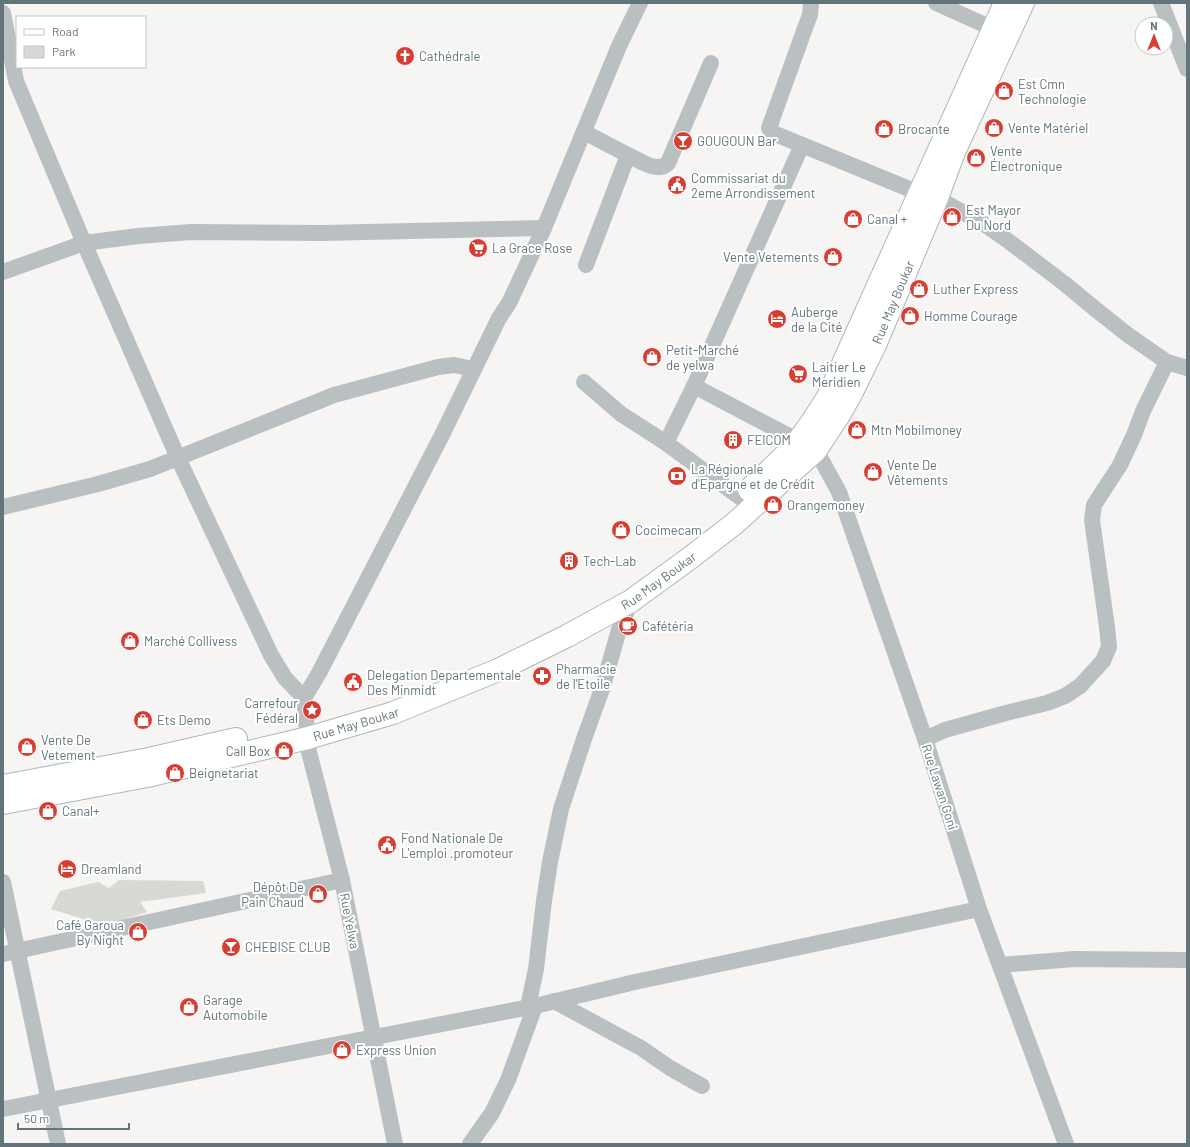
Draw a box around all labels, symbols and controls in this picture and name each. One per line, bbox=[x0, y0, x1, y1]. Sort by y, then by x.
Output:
legend bbox=[16, 16, 146, 68]
north arrow bbox=[1134, 16, 1174, 56]
text: N bbox=[1150, 19, 1158, 32]
text: Road bbox=[52, 24, 79, 38]
text: Park bbox=[52, 44, 76, 58]
church icon: Cathédrale bbox=[394, 45, 416, 67]
place label: Cathédrale bbox=[419, 48, 480, 64]
place label: Est Cmn Technologie bbox=[1018, 76, 1087, 107]
shop icon: Est Cmn Technologie bbox=[993, 80, 1015, 102]
shop icon: Vente Matériel bbox=[983, 117, 1005, 139]
shop icon: Brocante bbox=[873, 118, 895, 140]
place label: Vente Matériel bbox=[1008, 120, 1088, 136]
place label: Brocante bbox=[898, 121, 950, 137]
bar icon: GOUGOUN Bar bbox=[672, 130, 694, 152]
place label: GOUGOUN Bar bbox=[697, 133, 777, 149]
place label: Vente Électronique bbox=[990, 143, 1062, 174]
shop icon: Vente Électronique bbox=[965, 147, 987, 169]
place label: Commissariat du 2eme Arrondissement bbox=[691, 170, 815, 201]
public building icon: Commissariat du 2eme Arrondissement bbox=[666, 174, 688, 196]
place label: Est Mayor Du Nord bbox=[966, 202, 1021, 233]
shop icon: Est Mayor Du Nord bbox=[941, 206, 963, 228]
shop icon: Canal + bbox=[842, 208, 864, 230]
place label: Canal + bbox=[867, 211, 907, 227]
supermarket icon: La Grace Rose bbox=[467, 237, 489, 259]
place label: La Grace Rose bbox=[492, 240, 572, 256]
shop icon: Vente Vetements bbox=[822, 246, 844, 268]
place label: Vente Vetements bbox=[723, 249, 819, 265]
street label: Rue May Boukar bbox=[868, 258, 918, 346]
shop icon: Luther Express bbox=[908, 278, 930, 300]
place label: Luther Express bbox=[933, 281, 1018, 297]
place label: Auberge de la Cité bbox=[791, 304, 843, 335]
shop icon: Homme Courage bbox=[899, 305, 921, 327]
hotel icon: Auberge de la Cité bbox=[766, 308, 788, 330]
place label: Homme Courage bbox=[924, 308, 1018, 324]
place label: Petit-Marché de yelwa bbox=[666, 342, 739, 373]
shop icon: Petit-Marché de yelwa bbox=[641, 346, 663, 368]
place label: Laitier Le Meridien bbox=[812, 359, 866, 390]
supermarket icon: Laitier Le Meridien bbox=[787, 363, 809, 385]
shop icon: Mtn Mobilmoney bbox=[846, 419, 868, 441]
place label: Mtn Mobilmoney bbox=[871, 422, 962, 438]
building icon: FEICOM bbox=[722, 429, 744, 451]
place label: FEICOM bbox=[747, 432, 791, 448]
place label: Vente De Vêtements bbox=[887, 457, 948, 488]
place label: La Régionale d'Epargne et de Crédit bbox=[691, 461, 815, 492]
shop icon: Vente De Vêtements bbox=[862, 461, 884, 483]
bank icon: La Régionale d'Epargne et de Crédit bbox=[666, 465, 688, 487]
shop icon: Orangemoney bbox=[762, 494, 784, 516]
place label: Orangemoney bbox=[787, 497, 865, 513]
shop icon: Cocimecam bbox=[610, 519, 632, 541]
place label: Cocimecam bbox=[635, 522, 702, 538]
street label: Rue May Boukar bbox=[618, 548, 700, 613]
building icon: Tech-Lab bbox=[558, 550, 580, 572]
place label: Tech-Lab bbox=[583, 553, 636, 569]
cafe icon: Cafétéria bbox=[617, 615, 639, 637]
place label: Cafétéria bbox=[642, 618, 693, 634]
shop icon: Marché Collivess bbox=[119, 630, 141, 652]
place label: Marché Collivess bbox=[144, 633, 237, 649]
place label: Pharmacie de l'Etoile bbox=[556, 661, 617, 692]
pharmacy icon: Pharmacie de l'Etoile bbox=[531, 665, 553, 687]
place label: Delegation Departementale Des Minmidt bbox=[367, 667, 521, 698]
public building icon: Delegation Departementale Des Minmidt bbox=[342, 671, 364, 693]
place label: Carrefour Fédéral bbox=[245, 695, 298, 726]
place icon: Carrefour Fédéral bbox=[301, 699, 323, 721]
street label: Rue May Boukar bbox=[311, 703, 402, 744]
shop icon: Ets Demo bbox=[132, 709, 154, 731]
place label: Ets Demo bbox=[157, 712, 211, 728]
place label: Vente De Vetement bbox=[41, 732, 96, 763]
shop icon: Vente De Vetement bbox=[16, 736, 38, 758]
shop icon: Call Box bbox=[273, 740, 295, 762]
street label: Rue Lawan Goni bbox=[919, 742, 961, 832]
place label: Call Box bbox=[226, 743, 270, 759]
shop icon: Beignetariat bbox=[164, 762, 186, 784]
place label: Beignetariat bbox=[189, 765, 259, 781]
shop icon: Canal+ bbox=[37, 800, 59, 822]
place label: Canal+ bbox=[62, 803, 100, 819]
place label: Fond Nationale De L'emploi .promoteur bbox=[401, 830, 513, 861]
public building icon: Fond Nationale De L'emploi .promoteur bbox=[376, 834, 398, 856]
hotel icon: Dreamland bbox=[56, 858, 78, 880]
place label: Dreamland bbox=[81, 861, 142, 877]
place label: Dépôt De Pain Chaud bbox=[241, 879, 304, 910]
shop icon: Dépôt De Pain Chaud bbox=[307, 883, 329, 905]
street label: Rue Yelwa bbox=[337, 892, 363, 950]
place label: Café Garoua By Night bbox=[56, 917, 124, 948]
shop icon: Café Garoua By Night bbox=[127, 921, 149, 943]
bar icon: CHEBISE CLUB bbox=[220, 936, 242, 958]
place label: CHEBISE CLUB bbox=[245, 939, 331, 955]
place label: Garage Automobile bbox=[203, 992, 268, 1023]
shop icon: Garage Automobile bbox=[178, 996, 200, 1018]
shop icon: Express Union bbox=[331, 1039, 353, 1061]
place label: Express Union bbox=[356, 1042, 436, 1058]
scale bar bbox=[18, 1105, 129, 1131]
text: 50 m bbox=[24, 1111, 49, 1125]

